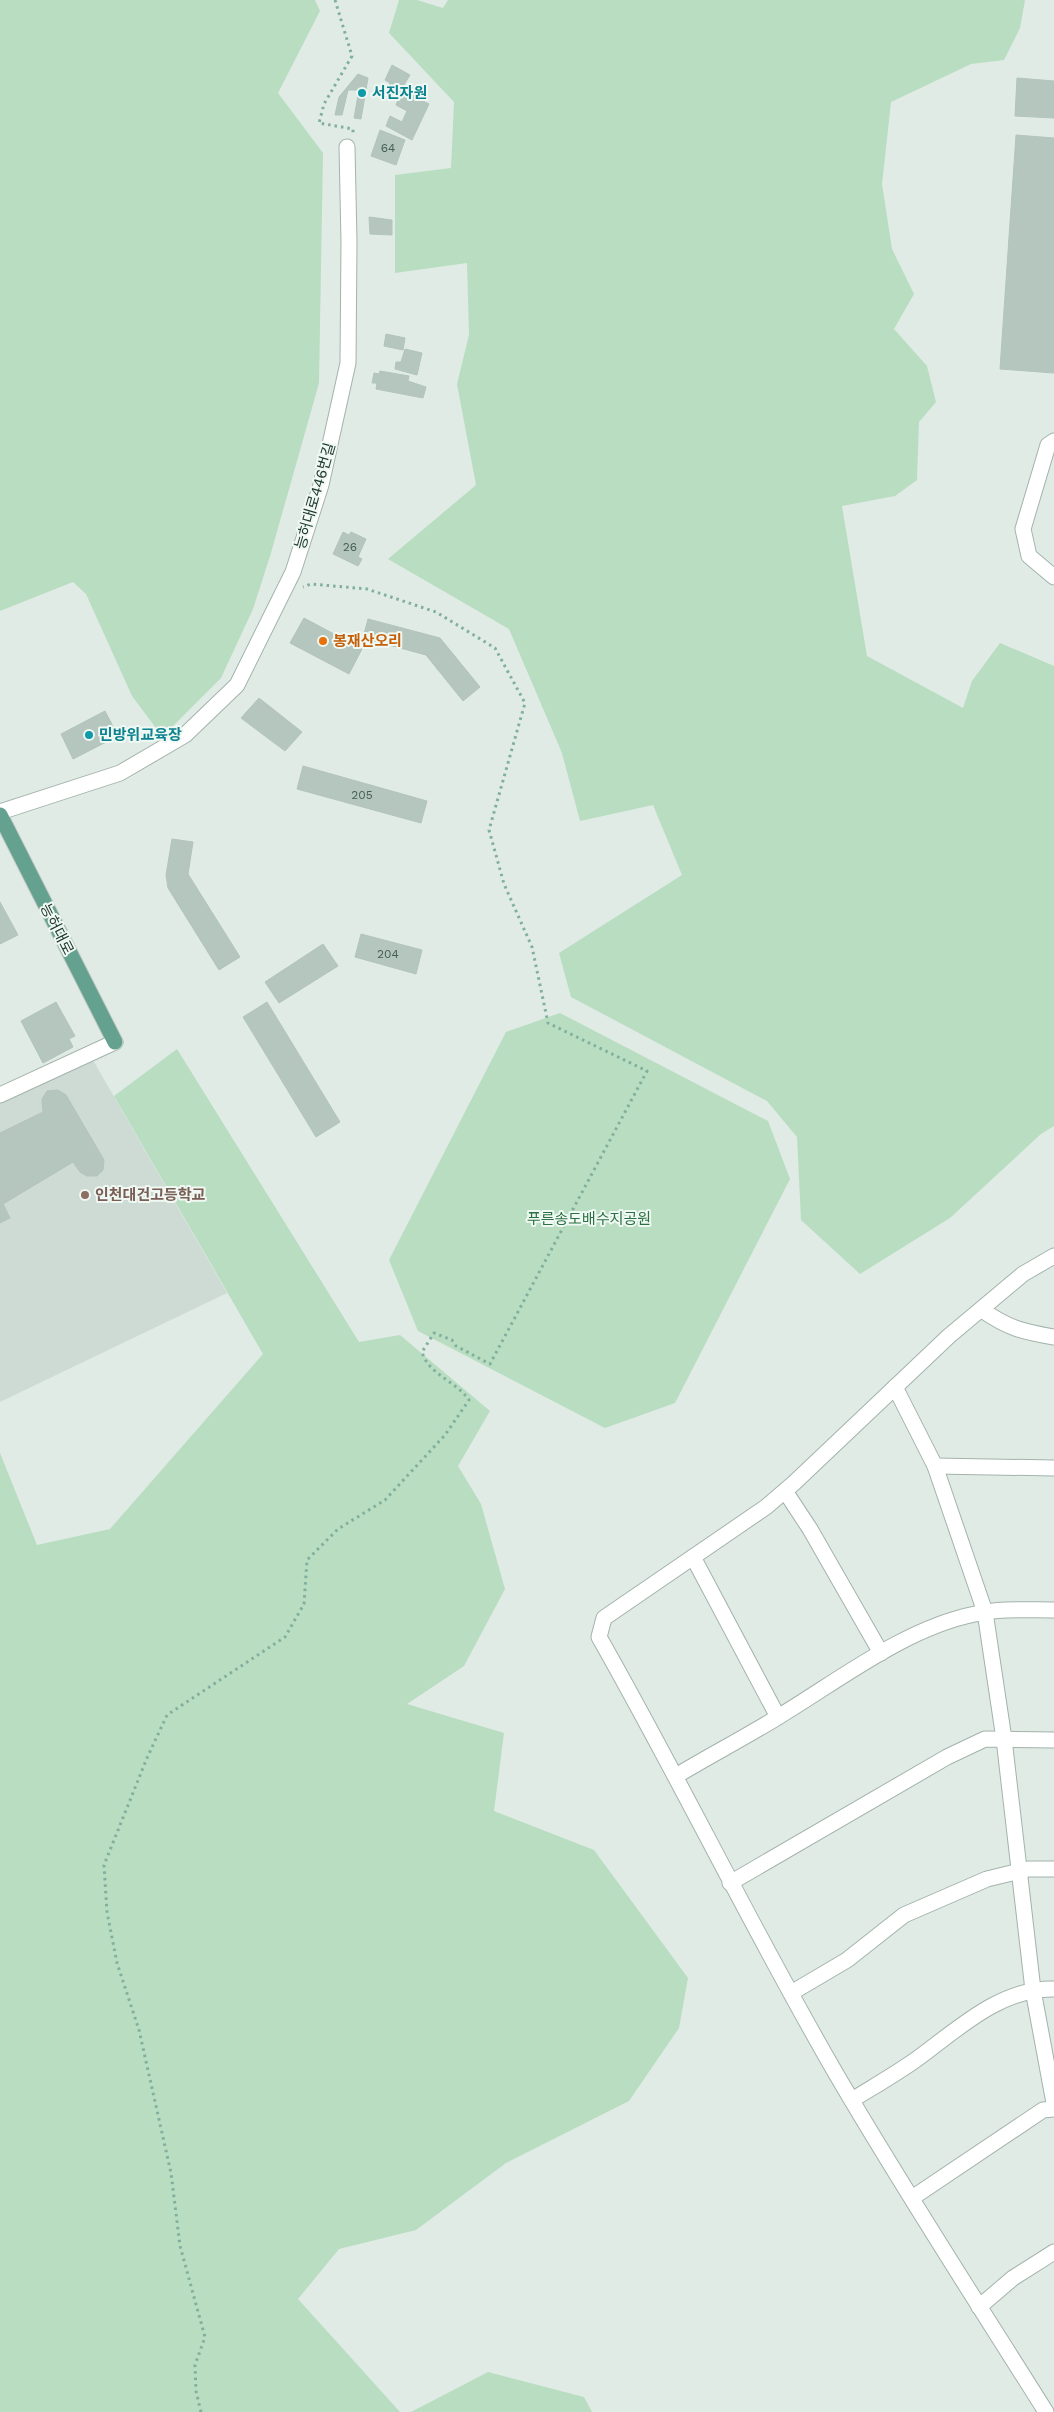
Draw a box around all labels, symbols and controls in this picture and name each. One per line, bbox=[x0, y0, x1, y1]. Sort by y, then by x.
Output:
place label: 서진자원 bbox=[372, 84, 427, 102]
marker: 서진자원 bbox=[356, 87, 368, 99]
house number: 64 bbox=[381, 141, 395, 155]
street label: 능허대로446번길 bbox=[291, 441, 339, 551]
house number: 26 bbox=[343, 540, 357, 554]
place label: 봉재산오리 bbox=[333, 632, 402, 650]
marker: 봉재산오리 bbox=[317, 635, 329, 647]
place label: 민방위교육장 bbox=[99, 726, 182, 744]
marker: 민방위교육장 bbox=[83, 729, 95, 741]
house number: 205 bbox=[351, 788, 373, 802]
street label: 능허대로 bbox=[36, 900, 78, 958]
house number: 204 bbox=[377, 947, 399, 961]
place label: 인천대건고등학교 bbox=[95, 1186, 206, 1204]
marker: 인천대건고등학교 bbox=[79, 1189, 91, 1201]
park label: 푸른송도배수지공원 bbox=[527, 1210, 651, 1228]

